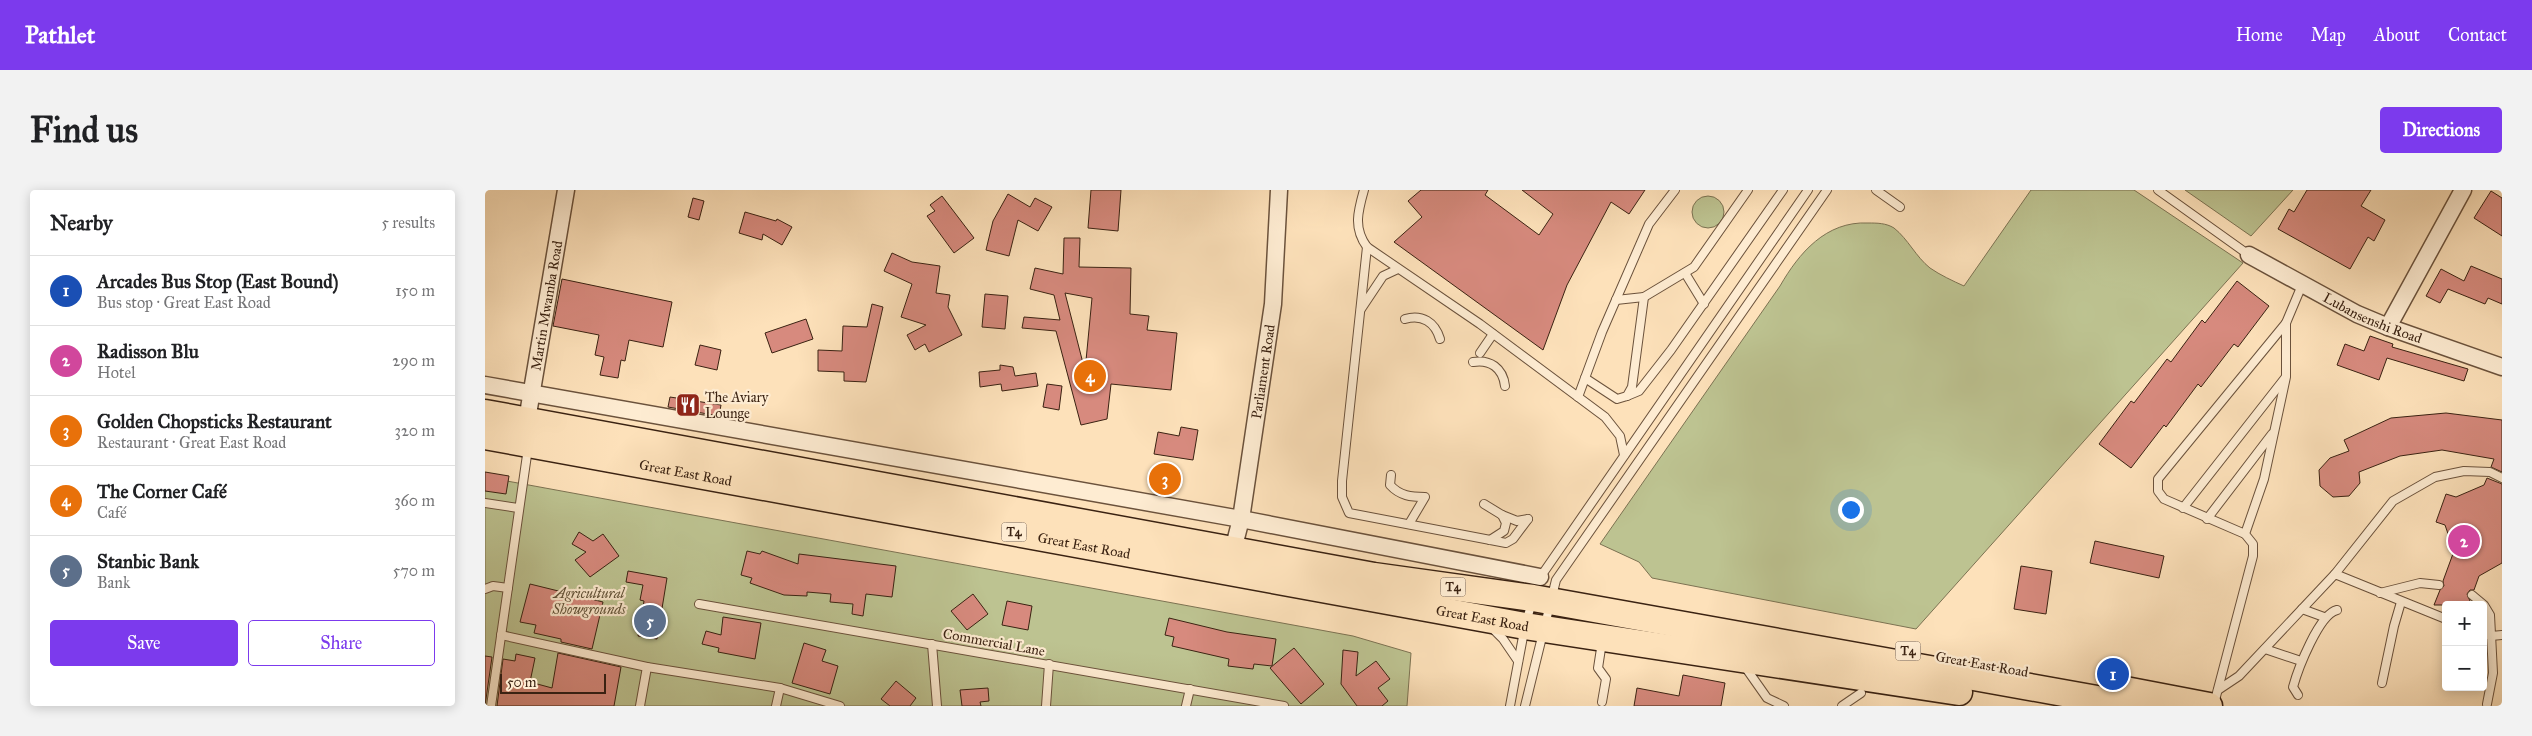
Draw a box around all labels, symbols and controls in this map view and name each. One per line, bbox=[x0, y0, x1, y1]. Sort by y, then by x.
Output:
text: Pathlet bbox=[25, 20, 95, 50]
text: Home bbox=[2236, 24, 2283, 46]
text: Map bbox=[2311, 24, 2346, 46]
text: About bbox=[2374, 24, 2420, 46]
text: Contact bbox=[2448, 24, 2507, 46]
button: Directions bbox=[2380, 107, 2502, 153]
text: Find us bbox=[30, 109, 138, 152]
text: Nearby bbox=[50, 210, 113, 236]
text: 5 results bbox=[381, 213, 435, 232]
street label: Martin Mwamba Road bbox=[528, 239, 566, 372]
text: Arcades Bus Stop (East Bound) bbox=[97, 270, 338, 293]
text: 1 bbox=[63, 281, 69, 300]
text: 150 m bbox=[395, 281, 435, 300]
street label: Lubansenshi Road bbox=[2320, 289, 2424, 347]
text: Bus stop · Great East Road bbox=[97, 293, 271, 312]
street label: Parliament Road bbox=[1248, 323, 1279, 420]
text: Radisson Blu bbox=[97, 340, 199, 363]
text: 2 bbox=[62, 351, 70, 370]
text: 290 m bbox=[392, 351, 435, 370]
pin: 4 bbox=[1074, 357, 1106, 395]
text: Hotel bbox=[97, 363, 135, 382]
place label: The Aviary Lounge bbox=[705, 389, 769, 422]
restaurant icon: The Aviary Lounge bbox=[675, 392, 701, 418]
text: Golden Chopsticks Restaurant bbox=[97, 410, 332, 433]
text: 3 bbox=[63, 421, 69, 440]
text: 320 m bbox=[395, 421, 435, 440]
text: Restaurant · Great East Road bbox=[97, 433, 286, 452]
street label: Great East Road bbox=[638, 456, 733, 490]
pin: 3 bbox=[1149, 460, 1181, 498]
text: The Corner Café bbox=[97, 480, 227, 503]
text: 4 bbox=[62, 491, 70, 510]
text: 360 m bbox=[394, 491, 435, 510]
your location bbox=[1838, 497, 1864, 523]
text: Café bbox=[97, 503, 127, 522]
road number: T4 bbox=[1001, 522, 1027, 542]
pin: 2 bbox=[2448, 522, 2480, 560]
street label: Great East Road bbox=[1036, 529, 1132, 563]
text: Stanbic Bank bbox=[97, 550, 199, 573]
text: 5 bbox=[62, 561, 70, 580]
text: 570 m bbox=[393, 561, 435, 580]
text: Bank bbox=[97, 573, 130, 592]
road number: T4 bbox=[1441, 578, 1465, 597]
park label: Agricultural Showgrounds bbox=[551, 585, 627, 618]
map controls bbox=[2442, 601, 2487, 691]
button: + bbox=[2442, 601, 2487, 646]
pin: 5 bbox=[634, 602, 666, 640]
street label: Great East Road bbox=[1435, 602, 1530, 635]
button: Save bbox=[50, 620, 238, 666]
button: Share bbox=[248, 620, 435, 666]
street label: Commercial Lane bbox=[942, 625, 1046, 660]
road number: T4 bbox=[1895, 642, 1921, 661]
button: − bbox=[2442, 646, 2487, 691]
street label: Great East Road bbox=[1934, 648, 2030, 681]
pin: 1 bbox=[2097, 655, 2129, 693]
scale bar bbox=[500, 671, 606, 694]
text: 50 m bbox=[507, 674, 536, 691]

